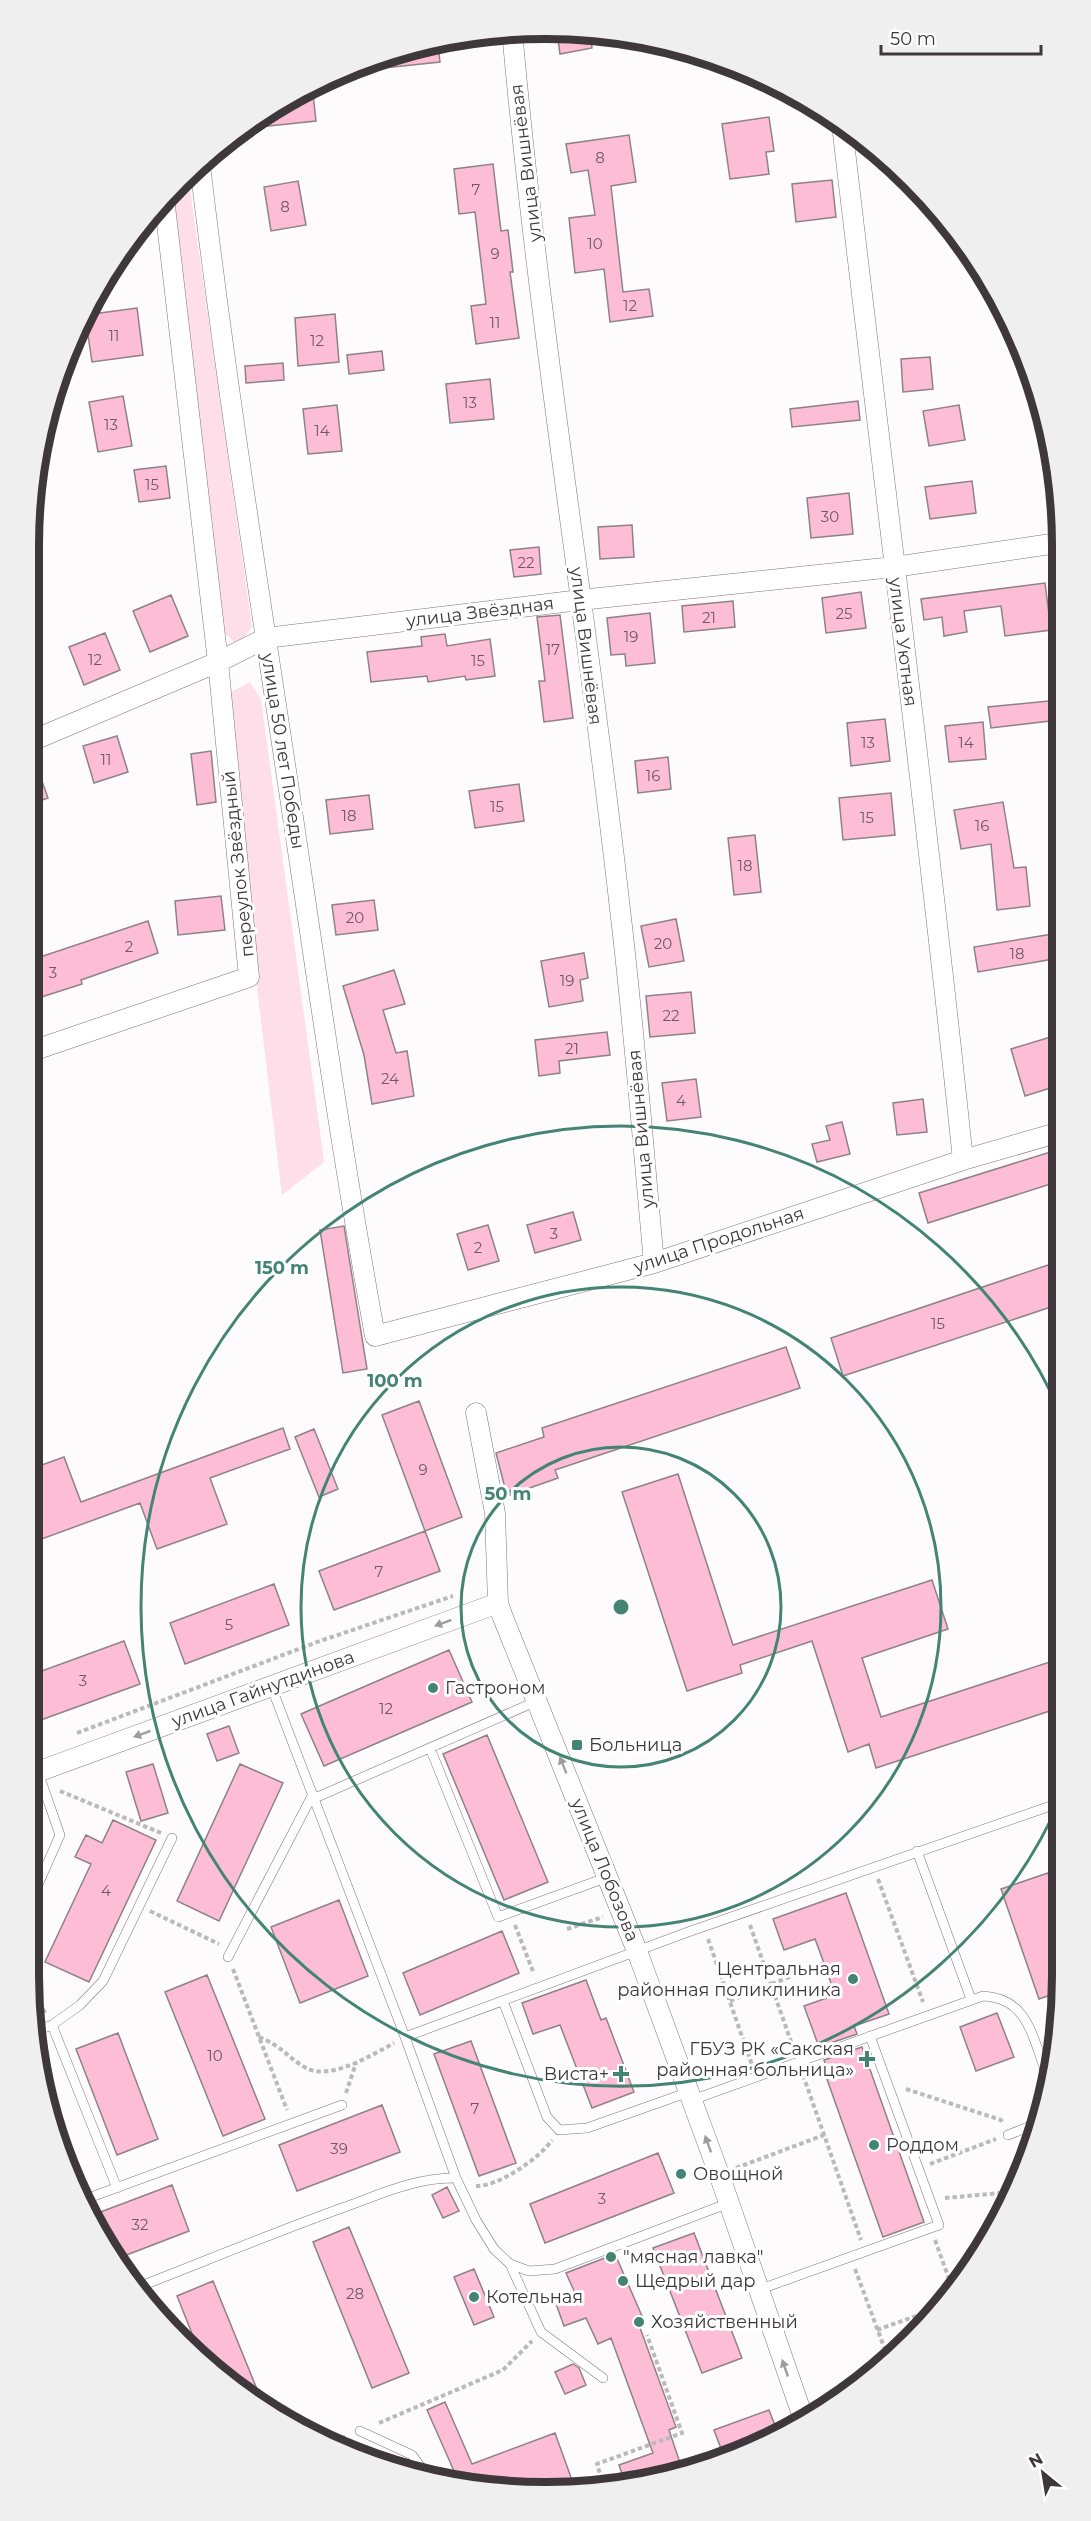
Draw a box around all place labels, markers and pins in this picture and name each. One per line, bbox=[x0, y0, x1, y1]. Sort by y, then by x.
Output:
centre of rings bbox=[611, 1597, 631, 1617]
place label: Гастроном bbox=[445, 1677, 545, 1699]
marker: Гастроном bbox=[426, 1681, 440, 1695]
place label: Больница bbox=[589, 1734, 682, 1756]
marker: Больница bbox=[570, 1738, 584, 1752]
place label: Центральная районная поликлиника bbox=[617, 1958, 841, 2001]
marker: Центральная районная поликлиника bbox=[846, 1972, 860, 1986]
place label: ГБУЗ РК «Сакская районная больница» bbox=[656, 2038, 854, 2081]
marker: ГБУЗ РК «Сакская районная больница» bbox=[858, 2050, 876, 2068]
place label: Виста+ bbox=[544, 2063, 609, 2085]
marker: Виста+ bbox=[614, 2067, 628, 2081]
place label: Роддом bbox=[886, 2134, 959, 2156]
marker: Роддом bbox=[867, 2138, 881, 2152]
place label: Овощной bbox=[693, 2163, 783, 2185]
marker: Овощной bbox=[674, 2167, 688, 2181]
place label: "мясная лавка" bbox=[623, 2246, 764, 2268]
marker: "мясная лавка" bbox=[604, 2250, 618, 2264]
place label: Щедрый дар bbox=[635, 2270, 756, 2292]
marker: Щедрый дар bbox=[616, 2274, 630, 2288]
place label: Котельная bbox=[486, 2286, 583, 2308]
marker: Котельная bbox=[467, 2290, 481, 2304]
place label: Хозяйственный bbox=[651, 2311, 798, 2333]
marker: Хозяйственный bbox=[632, 2315, 646, 2329]

